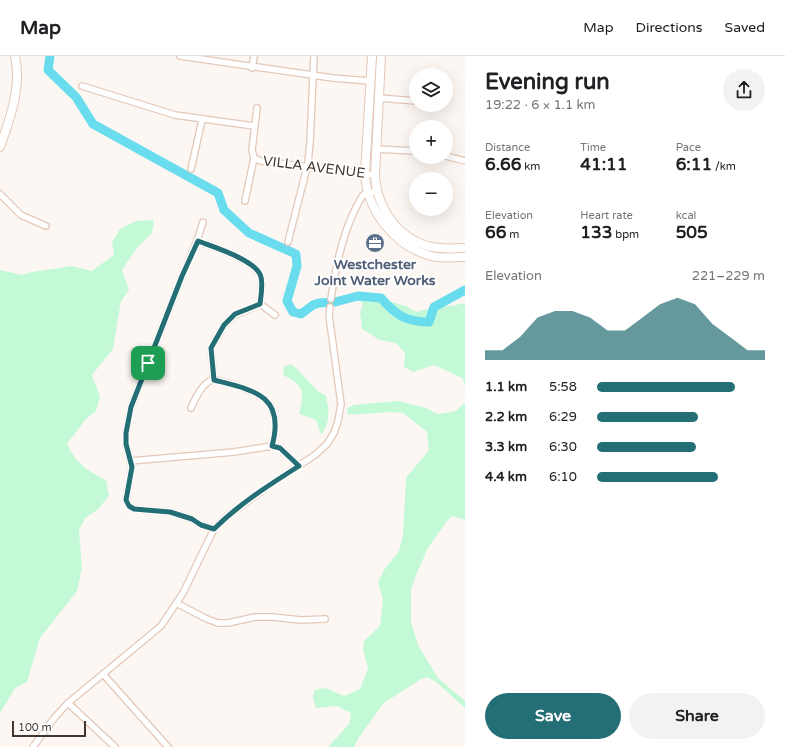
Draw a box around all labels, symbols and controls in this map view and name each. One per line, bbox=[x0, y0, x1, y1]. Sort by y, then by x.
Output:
text: Map bbox=[20, 17, 61, 39]
text: Map bbox=[583, 19, 614, 36]
text: Directions bbox=[636, 19, 703, 36]
text: Saved bbox=[725, 19, 765, 36]
map controls bbox=[409, 68, 453, 216]
button: layers bbox=[409, 68, 453, 112]
text: Evening run bbox=[485, 69, 610, 95]
button: share bbox=[723, 69, 765, 111]
text: 19:22 · 6 × 1.1 km bbox=[485, 97, 596, 113]
button: + bbox=[409, 120, 453, 164]
text: Distance bbox=[485, 141, 530, 154]
text: Time bbox=[580, 141, 606, 154]
text: Pace bbox=[676, 141, 701, 154]
street label: VILLA AVENUE bbox=[262, 152, 366, 182]
text: 6.66 bbox=[485, 154, 521, 175]
text: 41:11 bbox=[580, 154, 627, 175]
text: 6:11 bbox=[676, 154, 712, 175]
text: km bbox=[521, 160, 540, 173]
text: /km bbox=[712, 160, 736, 173]
button: − bbox=[409, 172, 453, 216]
text: Elevation bbox=[485, 209, 533, 222]
text: Heart rate bbox=[580, 209, 633, 222]
text: kcal bbox=[676, 209, 696, 222]
text: 66 bbox=[485, 222, 506, 243]
text: 133 bbox=[580, 222, 612, 243]
text: 505 bbox=[676, 222, 708, 243]
text: m bbox=[506, 228, 519, 241]
text: bpm bbox=[612, 228, 639, 241]
office icon: Westchester Joint Water Works bbox=[364, 232, 386, 254]
place label: Westchester Joint Water Works bbox=[313, 256, 436, 289]
text: Elevation bbox=[485, 268, 542, 284]
text: 221–229 m bbox=[692, 268, 765, 284]
pin bbox=[131, 346, 165, 380]
icon: arrive bbox=[137, 352, 159, 374]
text: 1.1 km bbox=[485, 379, 527, 395]
text: 5:58 bbox=[549, 379, 577, 395]
text: 2.2 km bbox=[485, 409, 527, 425]
text: 6:29 bbox=[549, 409, 577, 425]
text: 3.3 km bbox=[485, 439, 527, 455]
text: 6:30 bbox=[549, 439, 577, 455]
text: 4.4 km bbox=[485, 469, 527, 485]
text: 6:10 bbox=[549, 469, 577, 485]
button: Save bbox=[485, 693, 621, 739]
button: Share bbox=[629, 693, 765, 739]
scale bar bbox=[12, 719, 86, 738]
text: 100 m bbox=[18, 721, 52, 734]

